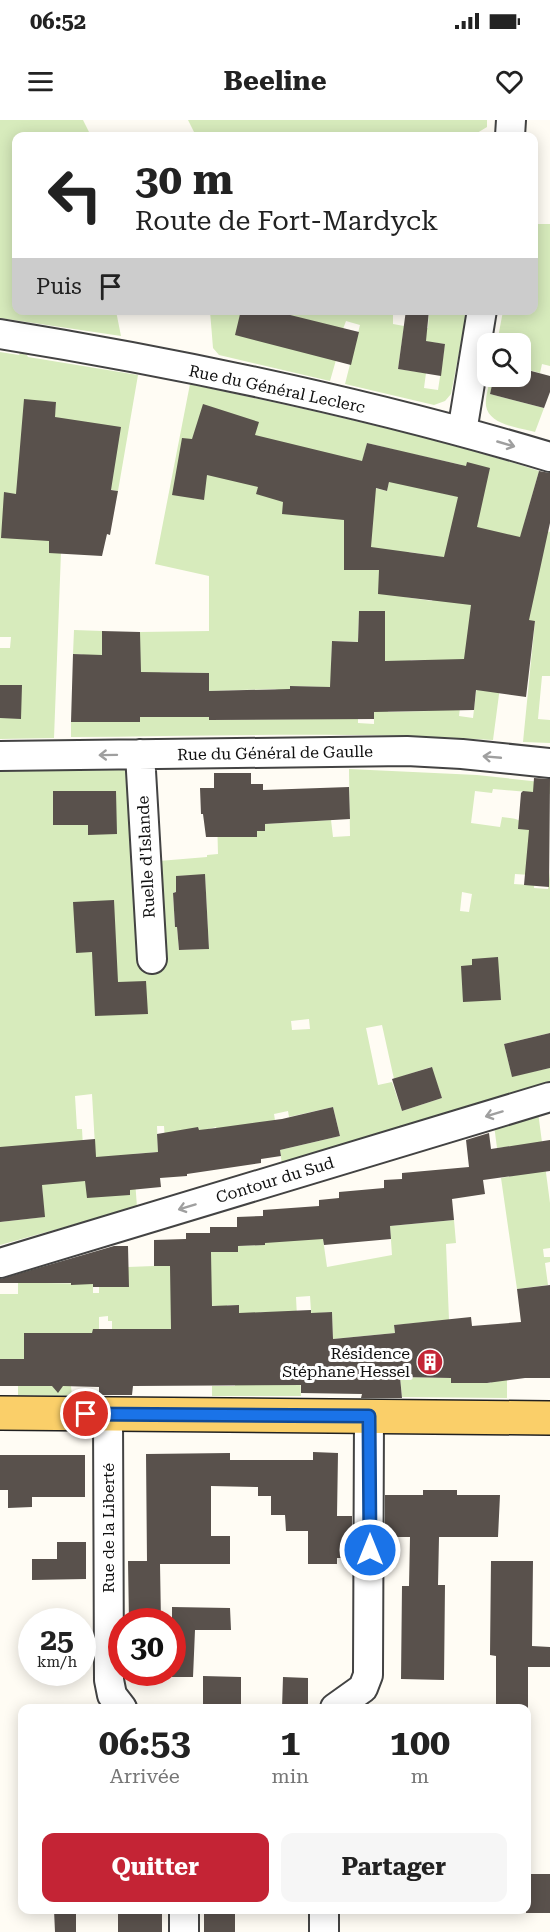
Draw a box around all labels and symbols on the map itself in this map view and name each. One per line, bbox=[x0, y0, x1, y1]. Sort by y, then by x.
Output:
street label: Rue du Général Leclerc bbox=[187, 361, 367, 417]
one-way arrow bbox=[496, 439, 515, 450]
street label: Rue du Général de Gaulle bbox=[177, 742, 373, 764]
one-way arrow bbox=[99, 749, 118, 761]
one-way arrow bbox=[482, 751, 502, 762]
street label: Ruelle d'Islande bbox=[133, 795, 159, 919]
one-way arrow bbox=[485, 1109, 504, 1120]
street label: Contour du Sud bbox=[214, 1153, 336, 1207]
one-way arrow bbox=[178, 1202, 197, 1213]
place label: Résidence Stéphane Hessel bbox=[282, 1344, 410, 1381]
building icon: Résidence Stéphane Hessel bbox=[415, 1347, 445, 1377]
pin bbox=[60, 1388, 111, 1439]
street label: Rue de la Liberté bbox=[99, 1463, 118, 1593]
position arrow bbox=[338, 1518, 402, 1582]
speed limit sign: 30 bbox=[108, 1608, 186, 1686]

